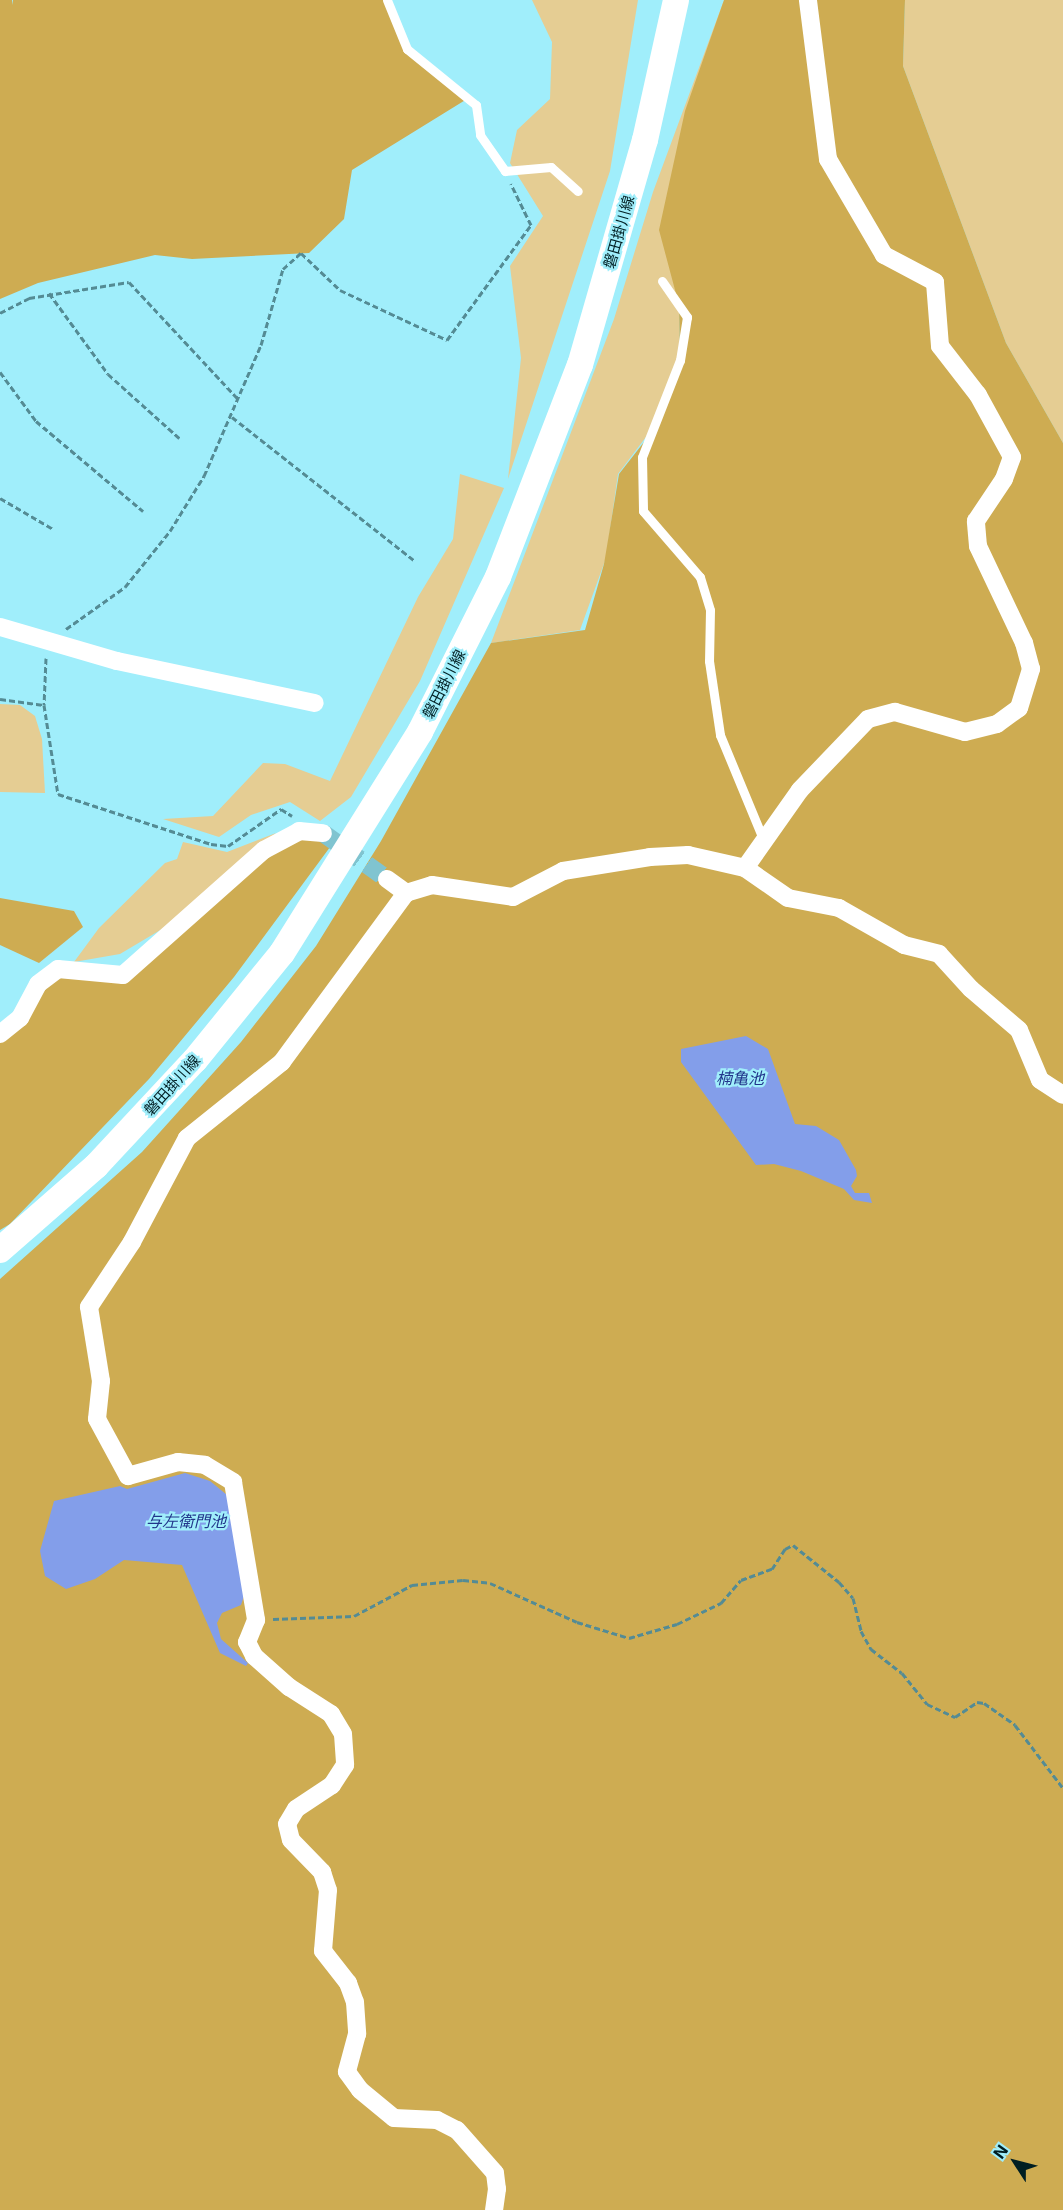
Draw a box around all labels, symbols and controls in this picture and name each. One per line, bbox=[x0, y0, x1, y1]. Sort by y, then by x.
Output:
street label: 磐田掛川線 bbox=[600, 193, 638, 271]
street label: 磐田掛川線 bbox=[419, 647, 469, 721]
street label: 磐田掛川線 bbox=[140, 1051, 204, 1119]
water label: 楠亀池 bbox=[716, 1068, 764, 1088]
water label: 与左衛門池 bbox=[146, 1511, 226, 1531]
north arrow bbox=[985, 2132, 1045, 2192]
text: N bbox=[989, 2141, 1012, 2162]

